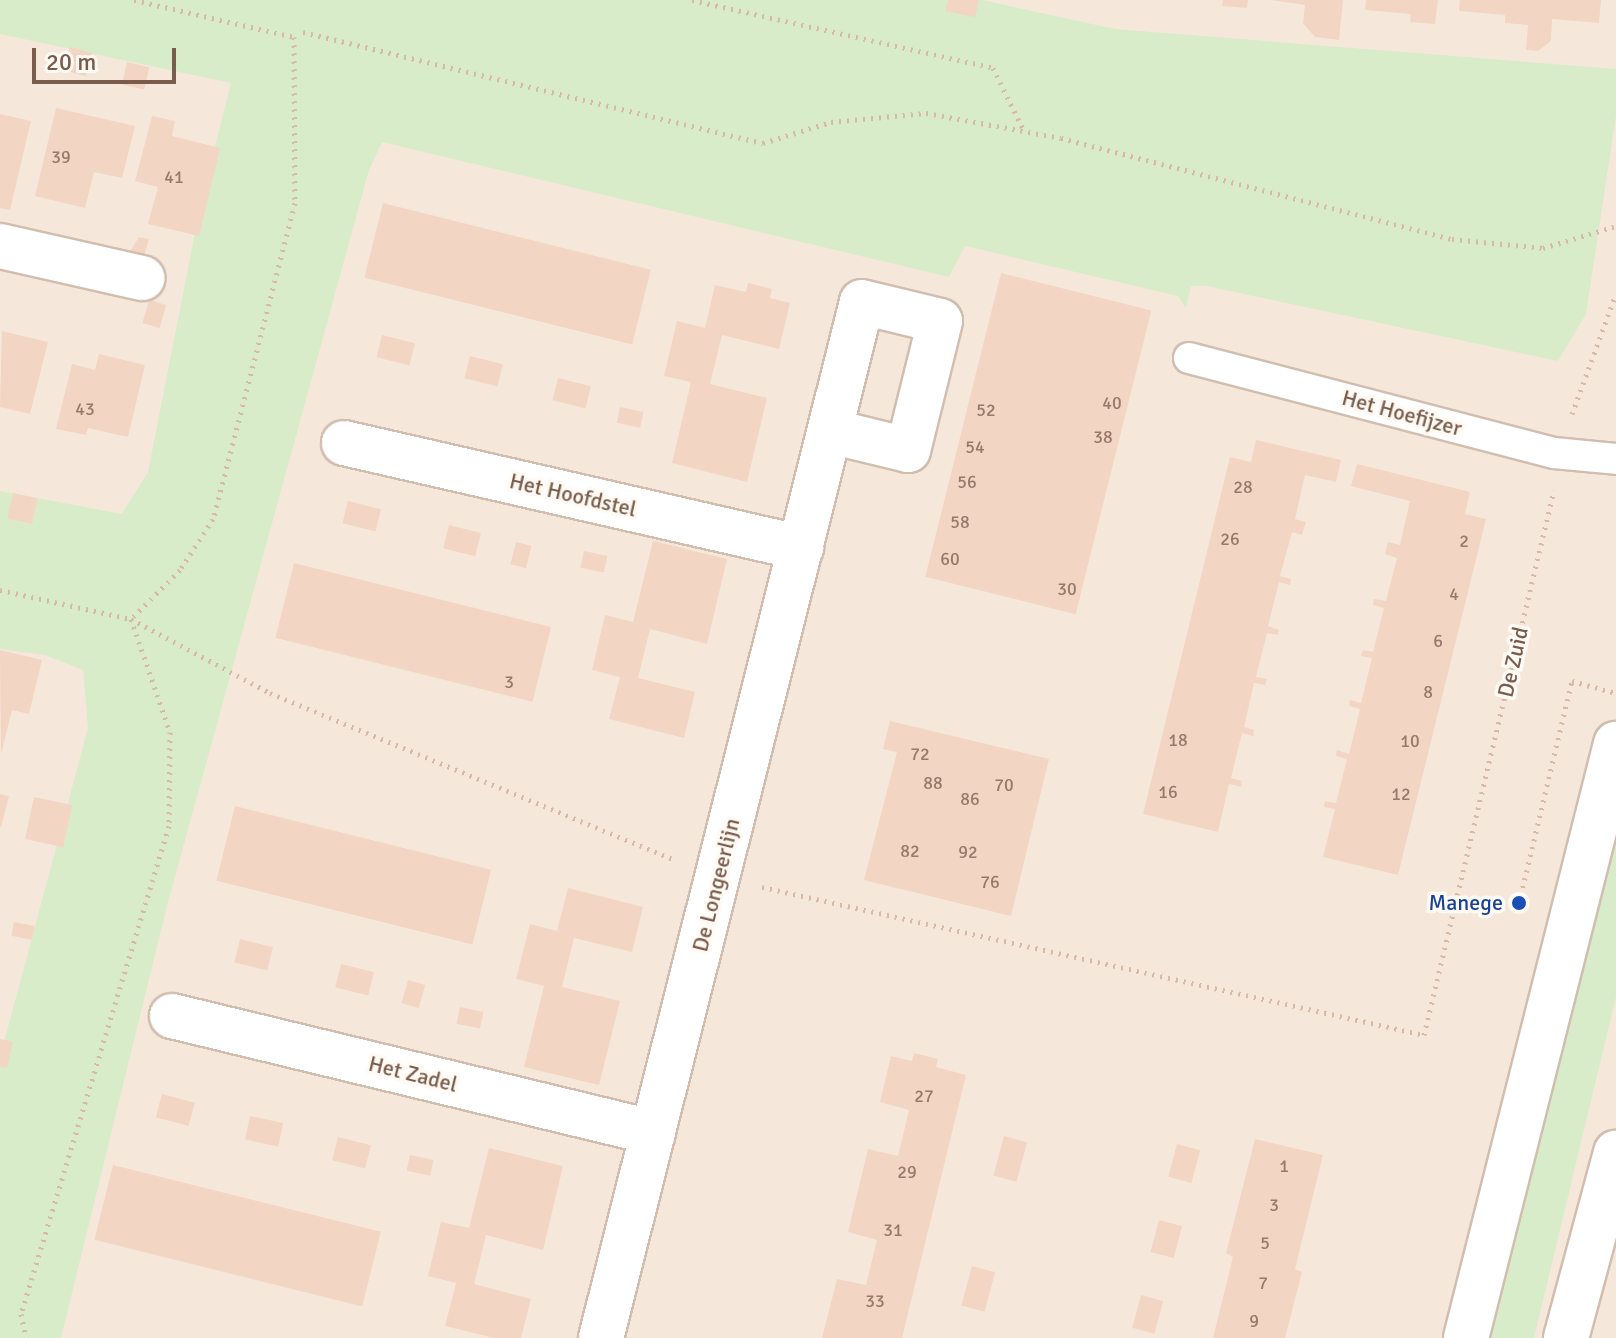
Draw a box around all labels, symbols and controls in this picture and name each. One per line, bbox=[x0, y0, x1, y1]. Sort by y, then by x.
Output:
scale bar bbox=[36, 32, 180, 82]
text: 20 m bbox=[46, 47, 96, 77]
house number: 39 bbox=[51, 146, 71, 168]
house number: 41 bbox=[164, 166, 184, 188]
street label: Het Hoefijzer bbox=[1339, 384, 1465, 442]
house number: 40 bbox=[1102, 392, 1122, 414]
house number: 43 bbox=[75, 398, 95, 420]
house number: 52 bbox=[976, 399, 996, 421]
house number: 38 bbox=[1093, 426, 1113, 448]
house number: 54 bbox=[965, 436, 985, 458]
street label: Het Hoofdstel bbox=[507, 468, 639, 522]
house number: 56 bbox=[957, 471, 977, 493]
house number: 28 bbox=[1233, 476, 1253, 498]
house number: 58 bbox=[950, 511, 970, 533]
house number: 26 bbox=[1220, 528, 1240, 550]
house number: 2 bbox=[1459, 530, 1469, 552]
house number: 60 bbox=[940, 548, 960, 570]
house number: 30 bbox=[1057, 578, 1077, 600]
house number: 4 bbox=[1449, 583, 1459, 605]
street label: De Zuid bbox=[1492, 624, 1534, 700]
house number: 6 bbox=[1433, 630, 1443, 652]
house number: 3 bbox=[504, 671, 514, 693]
house number: 8 bbox=[1423, 681, 1433, 703]
house number: 18 bbox=[1168, 729, 1188, 751]
house number: 10 bbox=[1400, 730, 1420, 752]
house number: 72 bbox=[910, 743, 930, 765]
house number: 88 bbox=[923, 772, 943, 794]
house number: 70 bbox=[994, 774, 1014, 796]
house number: 16 bbox=[1158, 781, 1178, 803]
house number: 12 bbox=[1391, 783, 1411, 805]
house number: 86 bbox=[960, 788, 980, 810]
street label: De Longeerlijn bbox=[687, 816, 745, 954]
house number: 82 bbox=[900, 840, 920, 862]
house number: 92 bbox=[958, 841, 978, 863]
house number: 76 bbox=[980, 871, 1000, 893]
place label: Manege bbox=[1428, 890, 1503, 916]
marker: Manege bbox=[1510, 894, 1528, 912]
street label: Het Zadel bbox=[366, 1050, 460, 1098]
house number: 27 bbox=[914, 1085, 934, 1107]
house number: 1 bbox=[1279, 1155, 1289, 1177]
house number: 29 bbox=[897, 1161, 917, 1183]
house number: 3 bbox=[1269, 1194, 1279, 1216]
house number: 31 bbox=[883, 1219, 903, 1241]
house number: 5 bbox=[1260, 1232, 1270, 1254]
house number: 7 bbox=[1258, 1272, 1268, 1294]
house number: 33 bbox=[865, 1290, 885, 1312]
house number: 9 bbox=[1249, 1310, 1259, 1332]

